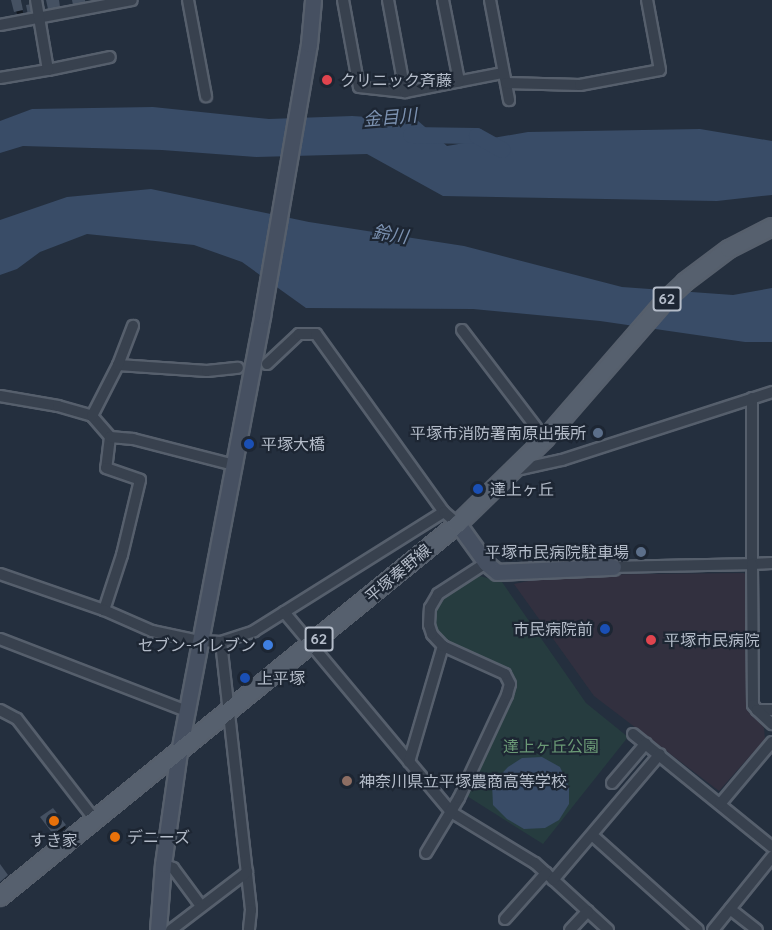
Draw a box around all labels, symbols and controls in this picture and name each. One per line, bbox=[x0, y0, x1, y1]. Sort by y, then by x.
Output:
place label: クリニック斉藤 bbox=[340, 70, 452, 90]
marker: クリニック斉藤 bbox=[318, 71, 336, 89]
water label: 金目川 bbox=[362, 105, 418, 131]
water label: 鈴川 bbox=[371, 222, 409, 248]
road number: 62 bbox=[652, 287, 682, 311]
place label: 平塚市消防署南原出張所 bbox=[410, 423, 586, 443]
marker: 平塚市消防署南原出張所 bbox=[591, 426, 605, 440]
place label: 平塚大橋 bbox=[261, 434, 325, 454]
marker: 平塚大橋 bbox=[242, 437, 256, 451]
place label: 達上ヶ丘 bbox=[490, 479, 554, 499]
marker: 達上ヶ丘 bbox=[471, 482, 485, 496]
street label: 平塚秦野線 bbox=[361, 540, 435, 606]
place label: 平塚市民病院駐車場 bbox=[485, 542, 629, 562]
marker: 平塚市民病院駐車場 bbox=[634, 545, 648, 559]
place label: 市民病院前 bbox=[513, 619, 593, 639]
marker: 市民病院前 bbox=[598, 622, 612, 636]
road number: 62 bbox=[304, 627, 334, 651]
place label: 平塚市民病院 bbox=[664, 630, 760, 650]
marker: 平塚市民病院 bbox=[642, 631, 660, 649]
place label: セブン-イレブン bbox=[138, 635, 256, 655]
marker: セブン-イレブン bbox=[261, 638, 275, 652]
place label: 上平塚 bbox=[257, 668, 305, 688]
marker: 上平塚 bbox=[238, 671, 252, 685]
park label: 達上ヶ丘公園 bbox=[503, 736, 599, 756]
place label: 神奈川県立平塚農商高等学校 bbox=[359, 771, 567, 791]
marker: 神奈川県立平塚農商高等学校 bbox=[340, 774, 354, 788]
marker: すき家 bbox=[47, 814, 61, 828]
place label: デニーズ bbox=[127, 827, 191, 847]
place label: すき家 bbox=[30, 830, 78, 850]
marker: デニーズ bbox=[108, 830, 122, 844]

